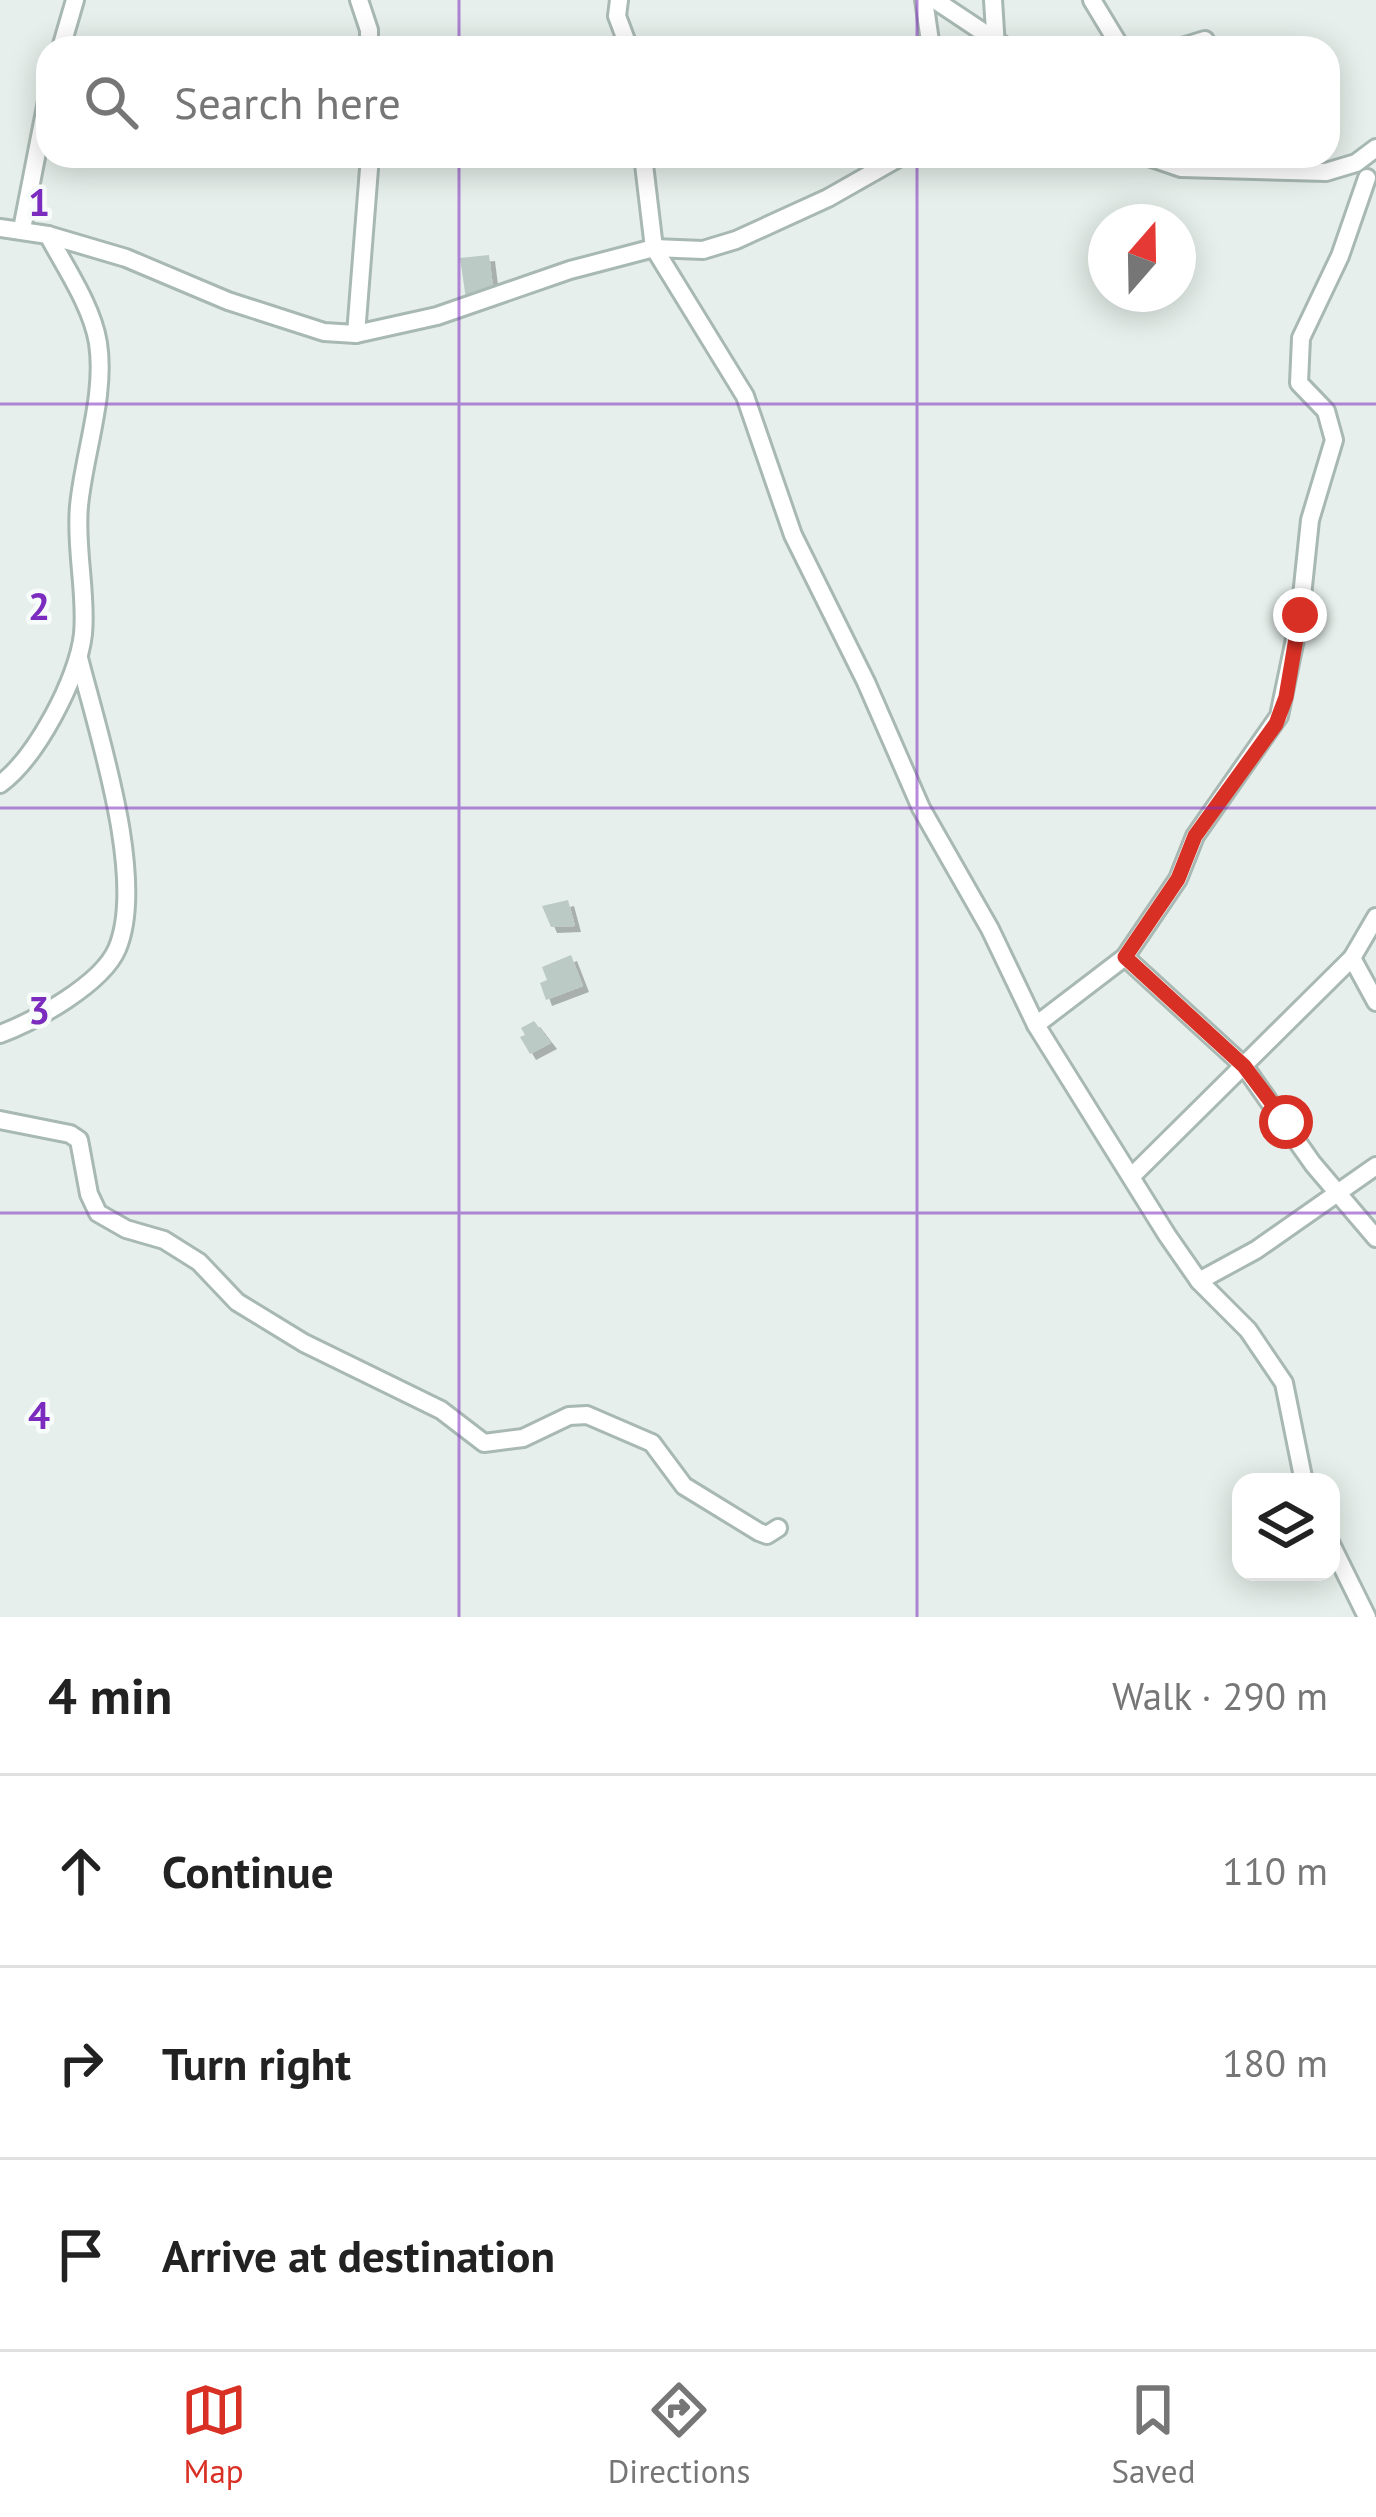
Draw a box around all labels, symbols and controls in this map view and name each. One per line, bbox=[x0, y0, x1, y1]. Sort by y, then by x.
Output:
search box bbox=[36, 36, 1340, 168]
icon: search bbox=[78, 69, 144, 135]
text: Search here bbox=[174, 73, 401, 131]
text: 1 bbox=[28, 176, 50, 227]
north arrow bbox=[1088, 204, 1196, 312]
text: 2 bbox=[28, 580, 50, 631]
route end bbox=[1273, 588, 1327, 642]
text: 3 bbox=[28, 984, 50, 1035]
route start bbox=[1259, 1095, 1313, 1149]
text: 4 bbox=[28, 1389, 50, 1440]
map controls bbox=[1232, 1473, 1340, 1581]
button: layers bbox=[1232, 1473, 1340, 1581]
text: 4 min bbox=[48, 1662, 172, 1728]
text: Walk · 290 m bbox=[1112, 1670, 1328, 1721]
icon: ahead bbox=[48, 1838, 114, 1904]
text: Continue bbox=[162, 1842, 334, 1900]
text: 110 m bbox=[1222, 1845, 1328, 1896]
icon: right bbox=[48, 2030, 114, 2096]
text: Turn right bbox=[162, 2034, 351, 2092]
text: 180 m bbox=[1222, 2037, 1328, 2088]
icon: arrive bbox=[48, 2222, 114, 2288]
text: Arrive at destination bbox=[162, 2226, 555, 2284]
tab: Map bbox=[181, 2377, 247, 2492]
tab: Directions bbox=[608, 2377, 750, 2492]
tab: Saved bbox=[1111, 2377, 1195, 2492]

